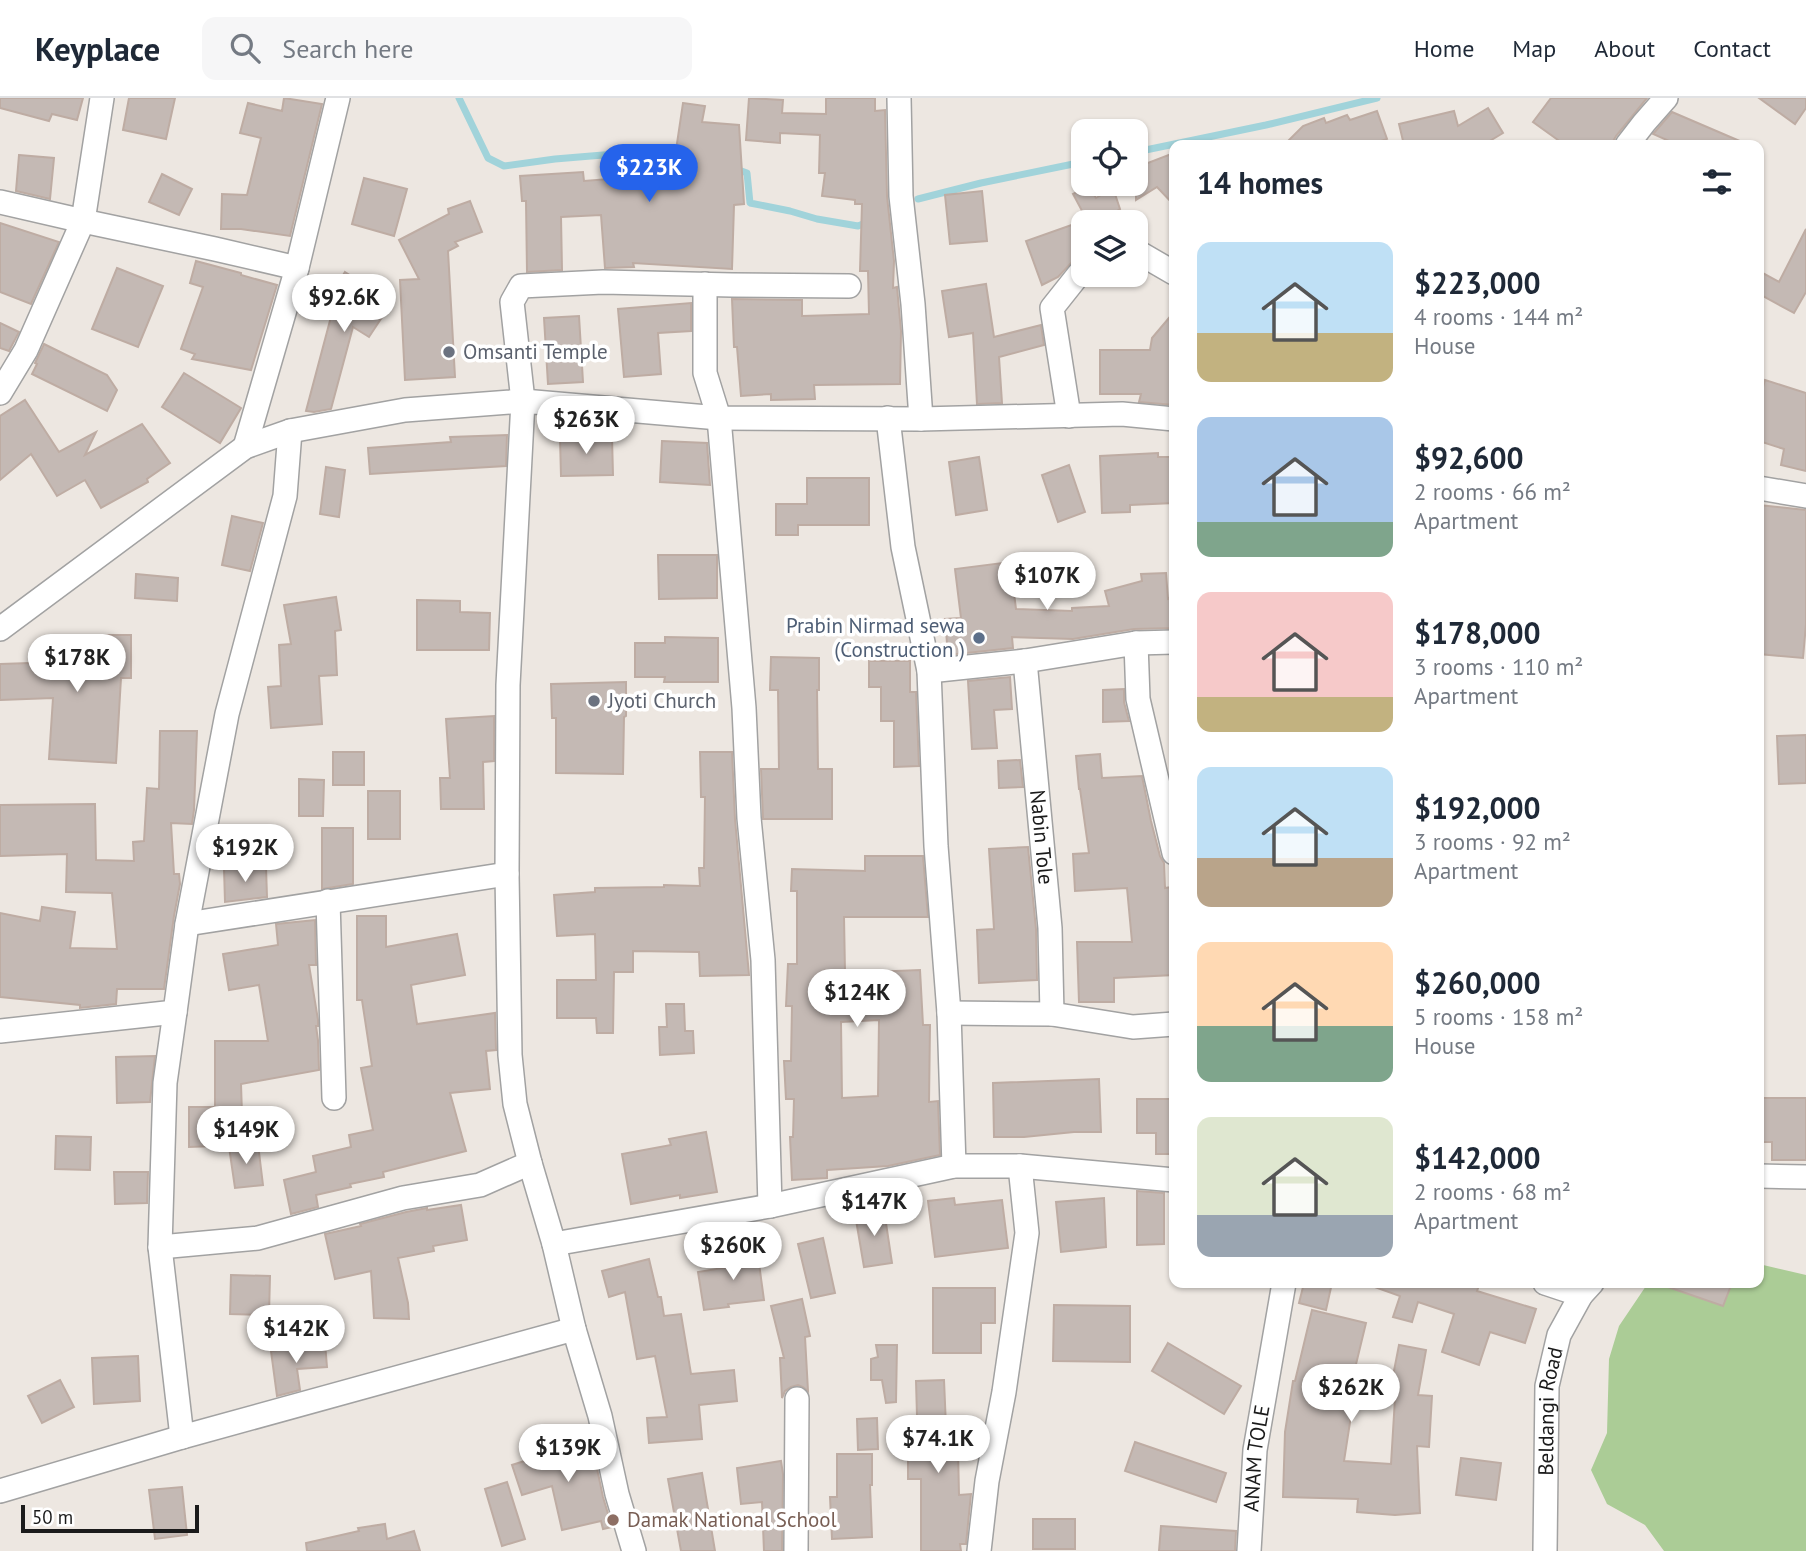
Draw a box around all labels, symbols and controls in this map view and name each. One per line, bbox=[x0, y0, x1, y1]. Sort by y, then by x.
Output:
search box bbox=[202, 17, 692, 80]
text: Keyplace bbox=[35, 27, 160, 70]
icon: search bbox=[226, 29, 264, 67]
text: Search here bbox=[282, 32, 413, 65]
text: Home bbox=[1414, 33, 1474, 64]
text: Map bbox=[1512, 33, 1556, 64]
text: About bbox=[1594, 33, 1655, 64]
text: Contact bbox=[1693, 33, 1771, 64]
map controls bbox=[1071, 119, 1148, 287]
button: locate bbox=[1071, 119, 1148, 196]
pin: $223K bbox=[600, 144, 698, 204]
text: $223K bbox=[616, 152, 682, 181]
text: 14 homes bbox=[1197, 163, 1323, 202]
icon: filters bbox=[1698, 163, 1736, 201]
button: layers bbox=[1071, 210, 1148, 287]
text: $223,000 bbox=[1414, 263, 1541, 302]
icon: home bbox=[1253, 270, 1337, 354]
pin: $92.6K bbox=[287, 274, 401, 334]
text: $92.6K bbox=[308, 282, 380, 311]
text: 4 rooms · 144 m² bbox=[1414, 302, 1583, 331]
text: House bbox=[1414, 331, 1476, 360]
place label: Omsanti Temple bbox=[463, 338, 608, 365]
marker: Omsanti Temple bbox=[441, 344, 457, 360]
pin: $263K bbox=[537, 396, 635, 456]
text: $263K bbox=[553, 404, 619, 433]
text: $92,600 bbox=[1414, 438, 1524, 477]
icon: home bbox=[1253, 445, 1337, 529]
text: 2 rooms · 66 m² bbox=[1414, 477, 1571, 506]
text: Apartment bbox=[1414, 506, 1518, 535]
pin: $107K bbox=[998, 552, 1096, 612]
text: $107K bbox=[1014, 560, 1080, 589]
place label: Prabin Nirmad sewa (Construction ) bbox=[786, 612, 965, 663]
text: $178,000 bbox=[1414, 613, 1541, 652]
icon: home bbox=[1253, 620, 1337, 704]
marker: Prabin Nirmad sewa (Construction ) bbox=[971, 630, 987, 646]
pin: $178K bbox=[28, 634, 126, 694]
text: $178K bbox=[44, 642, 110, 671]
text: 3 rooms · 110 m² bbox=[1414, 652, 1583, 681]
text: Apartment bbox=[1414, 681, 1518, 710]
place label: Jyoti Church bbox=[607, 687, 716, 714]
marker: Jyoti Church bbox=[586, 693, 602, 709]
text: $192,000 bbox=[1414, 788, 1541, 827]
street label: Nabin Tole bbox=[1024, 789, 1060, 886]
icon: home bbox=[1253, 795, 1337, 879]
pin: $192K bbox=[196, 824, 294, 884]
text: 3 rooms · 92 m² bbox=[1414, 827, 1571, 856]
text: $192K bbox=[212, 832, 278, 861]
text: Apartment bbox=[1414, 856, 1518, 885]
text: $260,000 bbox=[1414, 963, 1541, 1002]
pin: $124K bbox=[808, 970, 906, 1029]
icon: home bbox=[1253, 970, 1337, 1054]
text: $124K bbox=[824, 977, 890, 1006]
text: 5 rooms · 158 m² bbox=[1414, 1002, 1583, 1031]
text: House bbox=[1414, 1031, 1476, 1060]
pin: $149K bbox=[197, 1107, 295, 1166]
text: $149K bbox=[213, 1114, 279, 1143]
text: $142,000 bbox=[1414, 1138, 1541, 1177]
icon: home bbox=[1253, 1145, 1337, 1229]
text: 2 rooms · 68 m² bbox=[1414, 1177, 1571, 1206]
pin: $147K bbox=[825, 1178, 923, 1238]
text: $147K bbox=[841, 1186, 907, 1215]
text: Apartment bbox=[1414, 1206, 1518, 1235]
pin: $260K bbox=[684, 1222, 782, 1282]
text: $260K bbox=[700, 1230, 766, 1259]
pin: $142K bbox=[247, 1306, 345, 1365]
text: $142K bbox=[263, 1313, 329, 1342]
street label: Beldangi Road bbox=[1532, 1344, 1569, 1476]
pin: $262K bbox=[1302, 1364, 1400, 1424]
text: $262K bbox=[1318, 1372, 1384, 1401]
street label: ANAM TOLE bbox=[1237, 1403, 1276, 1513]
pin: $74.1K bbox=[881, 1416, 995, 1475]
text: $74.1K bbox=[902, 1423, 974, 1452]
pin: $139K bbox=[519, 1424, 617, 1484]
text: $139K bbox=[535, 1432, 601, 1461]
scale bar bbox=[21, 1502, 200, 1534]
text: 50 m bbox=[32, 1505, 73, 1529]
place label: Damak National School bbox=[627, 1506, 837, 1533]
marker: Damak National School bbox=[605, 1512, 621, 1528]

